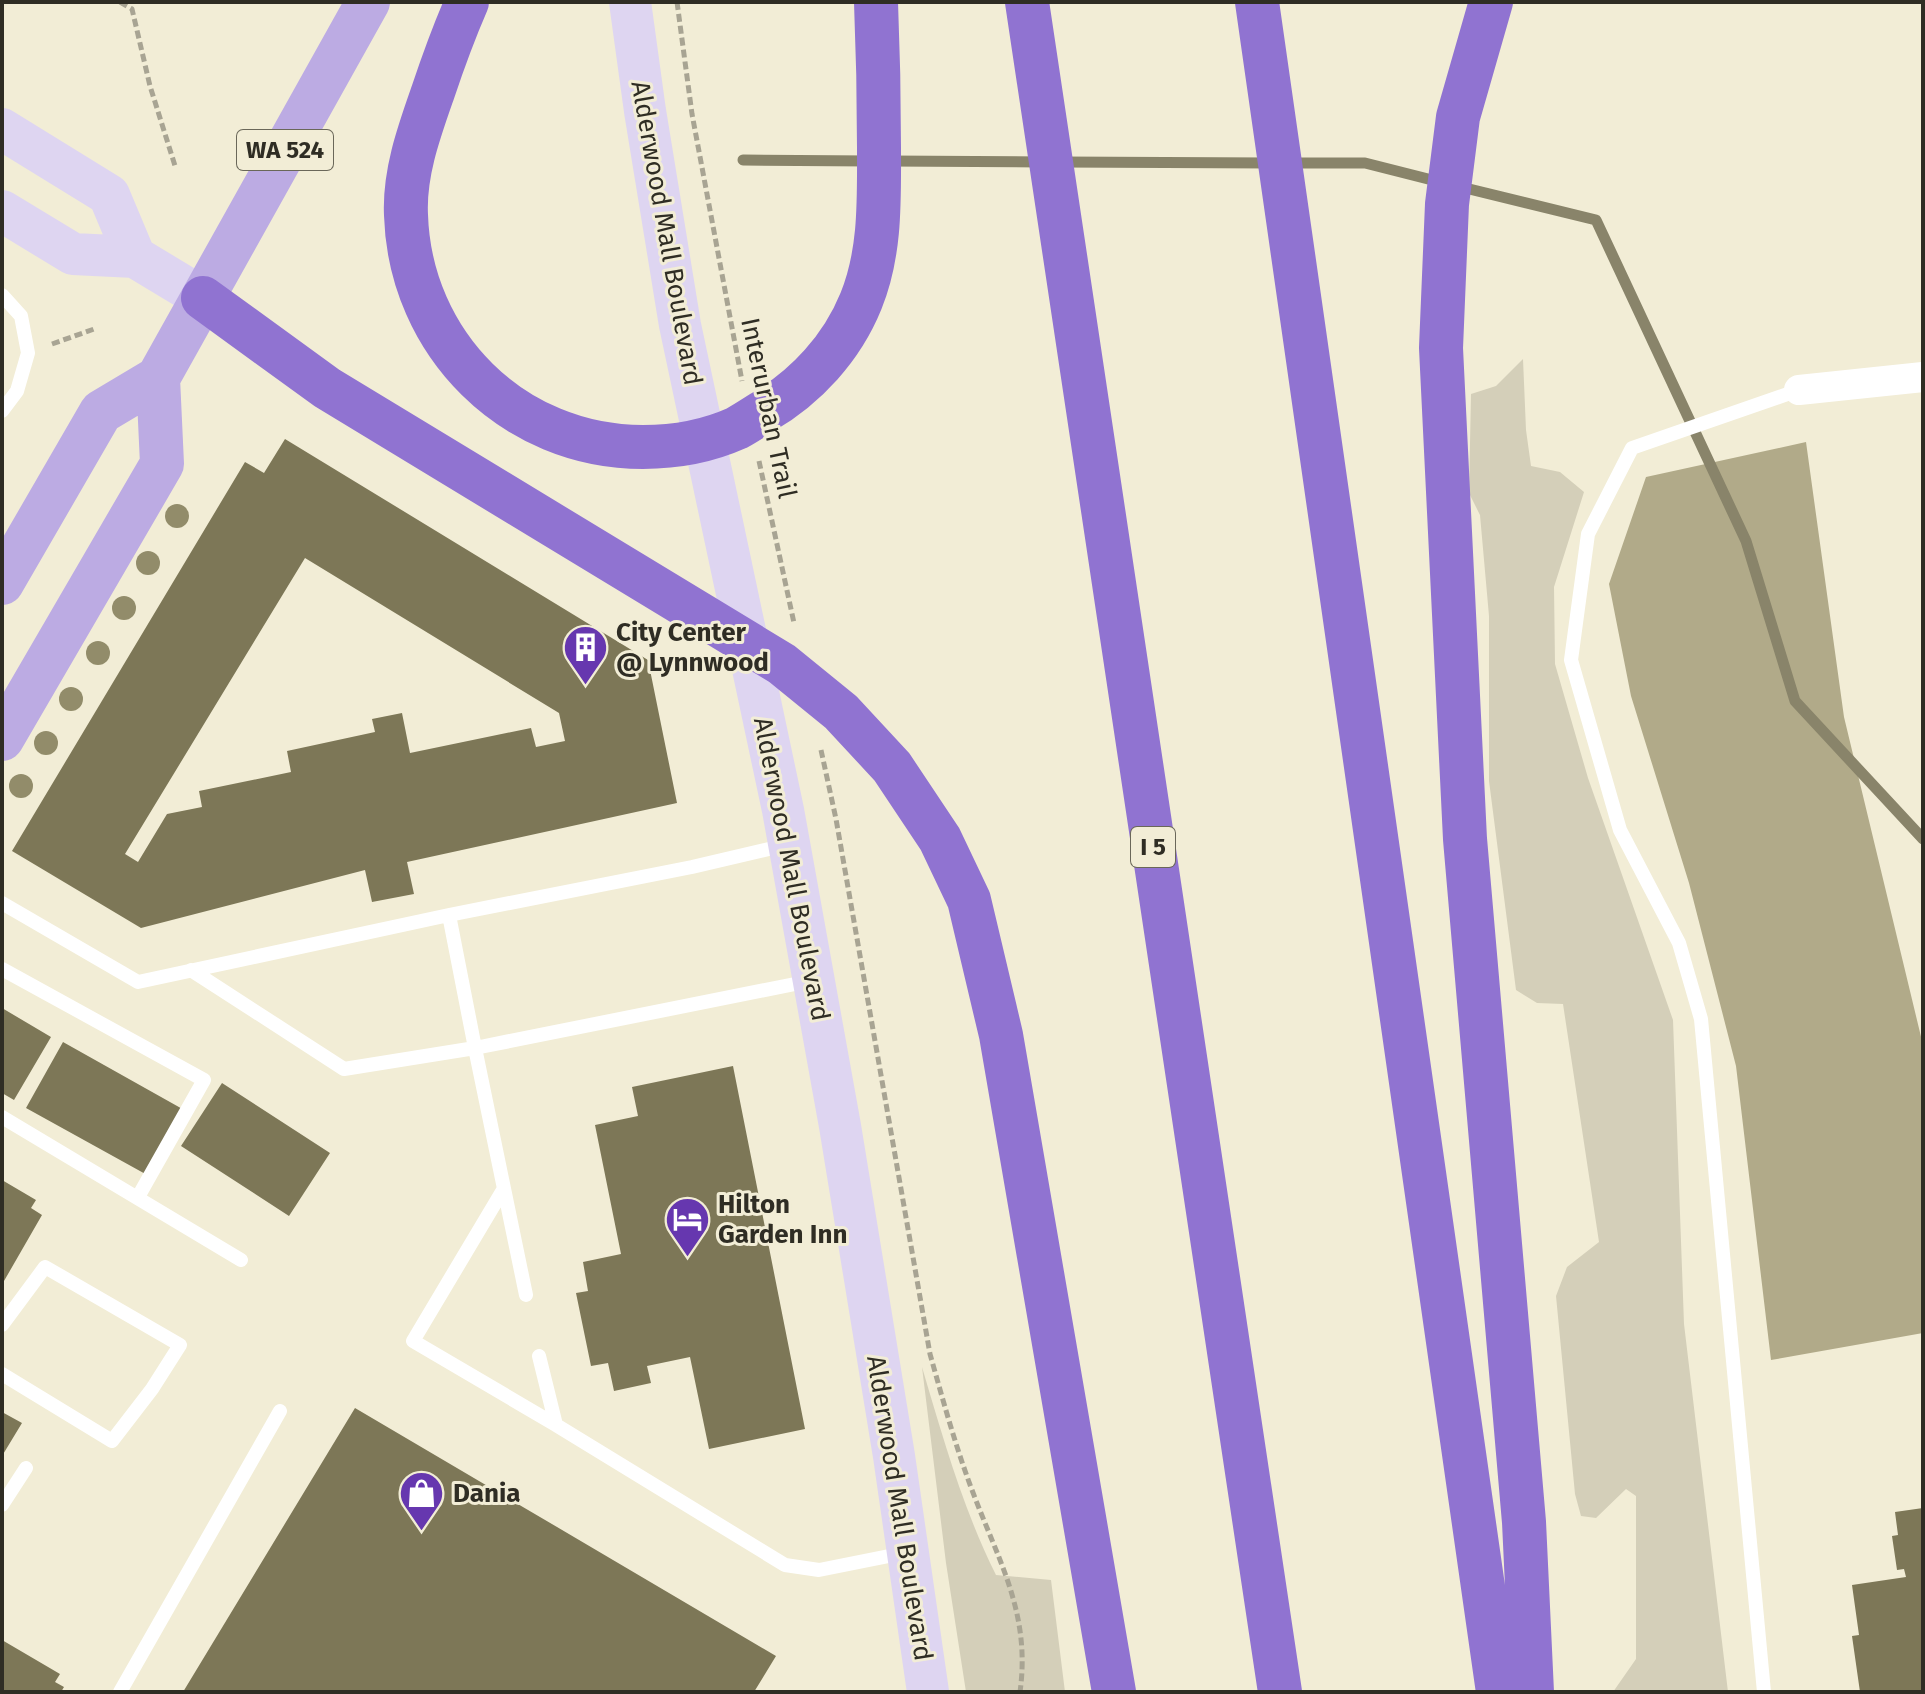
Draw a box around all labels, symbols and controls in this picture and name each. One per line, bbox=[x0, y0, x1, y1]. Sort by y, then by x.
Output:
street label: Alderwood Mall Boulevard bbox=[624, 78, 709, 388]
road number: WA 524 bbox=[237, 130, 333, 170]
street label: Interurban Trail bbox=[734, 315, 803, 501]
place label: City Center @ Lynnwood bbox=[616, 617, 769, 678]
building icon: City Center @ Lynnwood bbox=[561, 623, 609, 686]
street label: Alderwood Mall Boulevard bbox=[747, 715, 836, 1024]
road number: I 5 bbox=[1131, 827, 1175, 867]
place label: Hilton Garden Inn bbox=[718, 1189, 847, 1250]
hotel icon: Hilton Garden Inn bbox=[663, 1195, 711, 1258]
street label: Alderwood Mall Boulevard bbox=[860, 1353, 939, 1663]
shop icon: Dania bbox=[398, 1469, 446, 1532]
place label: Dania bbox=[453, 1478, 521, 1509]

